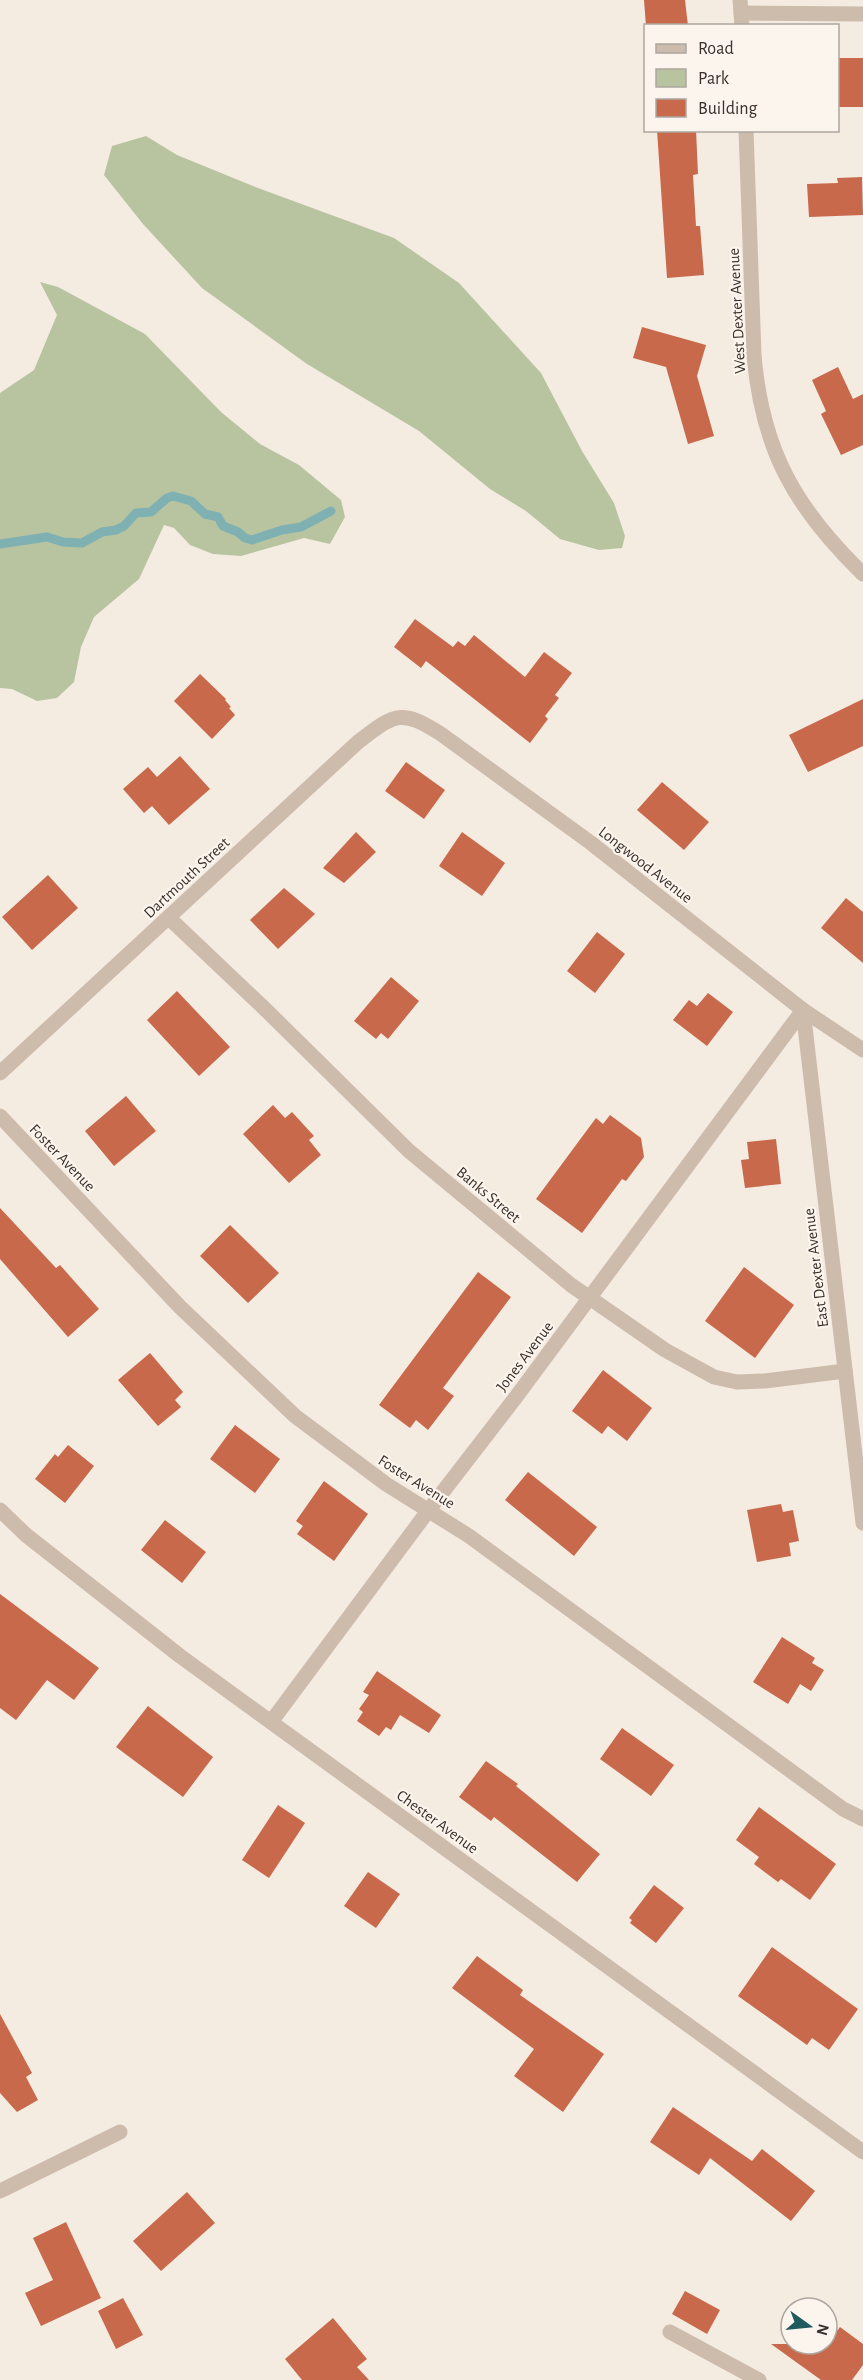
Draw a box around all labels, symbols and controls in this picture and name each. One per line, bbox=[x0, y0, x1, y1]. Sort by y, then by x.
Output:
legend bbox=[644, 24, 839, 132]
text: Road bbox=[698, 40, 734, 58]
text: Park bbox=[698, 70, 730, 88]
text: Building bbox=[698, 100, 758, 118]
street label: West Dexter Avenue bbox=[726, 248, 748, 374]
street label: Longwood Avenue bbox=[596, 823, 695, 906]
street label: Dartmouth Street bbox=[141, 834, 233, 921]
street label: Foster Avenue bbox=[26, 1121, 98, 1194]
street label: Banks Street bbox=[453, 1164, 523, 1226]
street label: East Dexter Avenue bbox=[801, 1207, 831, 1328]
street label: Jones Avenue bbox=[493, 1319, 556, 1395]
street label: Foster Avenue bbox=[375, 1452, 458, 1512]
street label: Chester Avenue bbox=[394, 1787, 481, 1857]
north arrow bbox=[779, 2296, 839, 2356]
text: N bbox=[813, 2322, 832, 2337]

